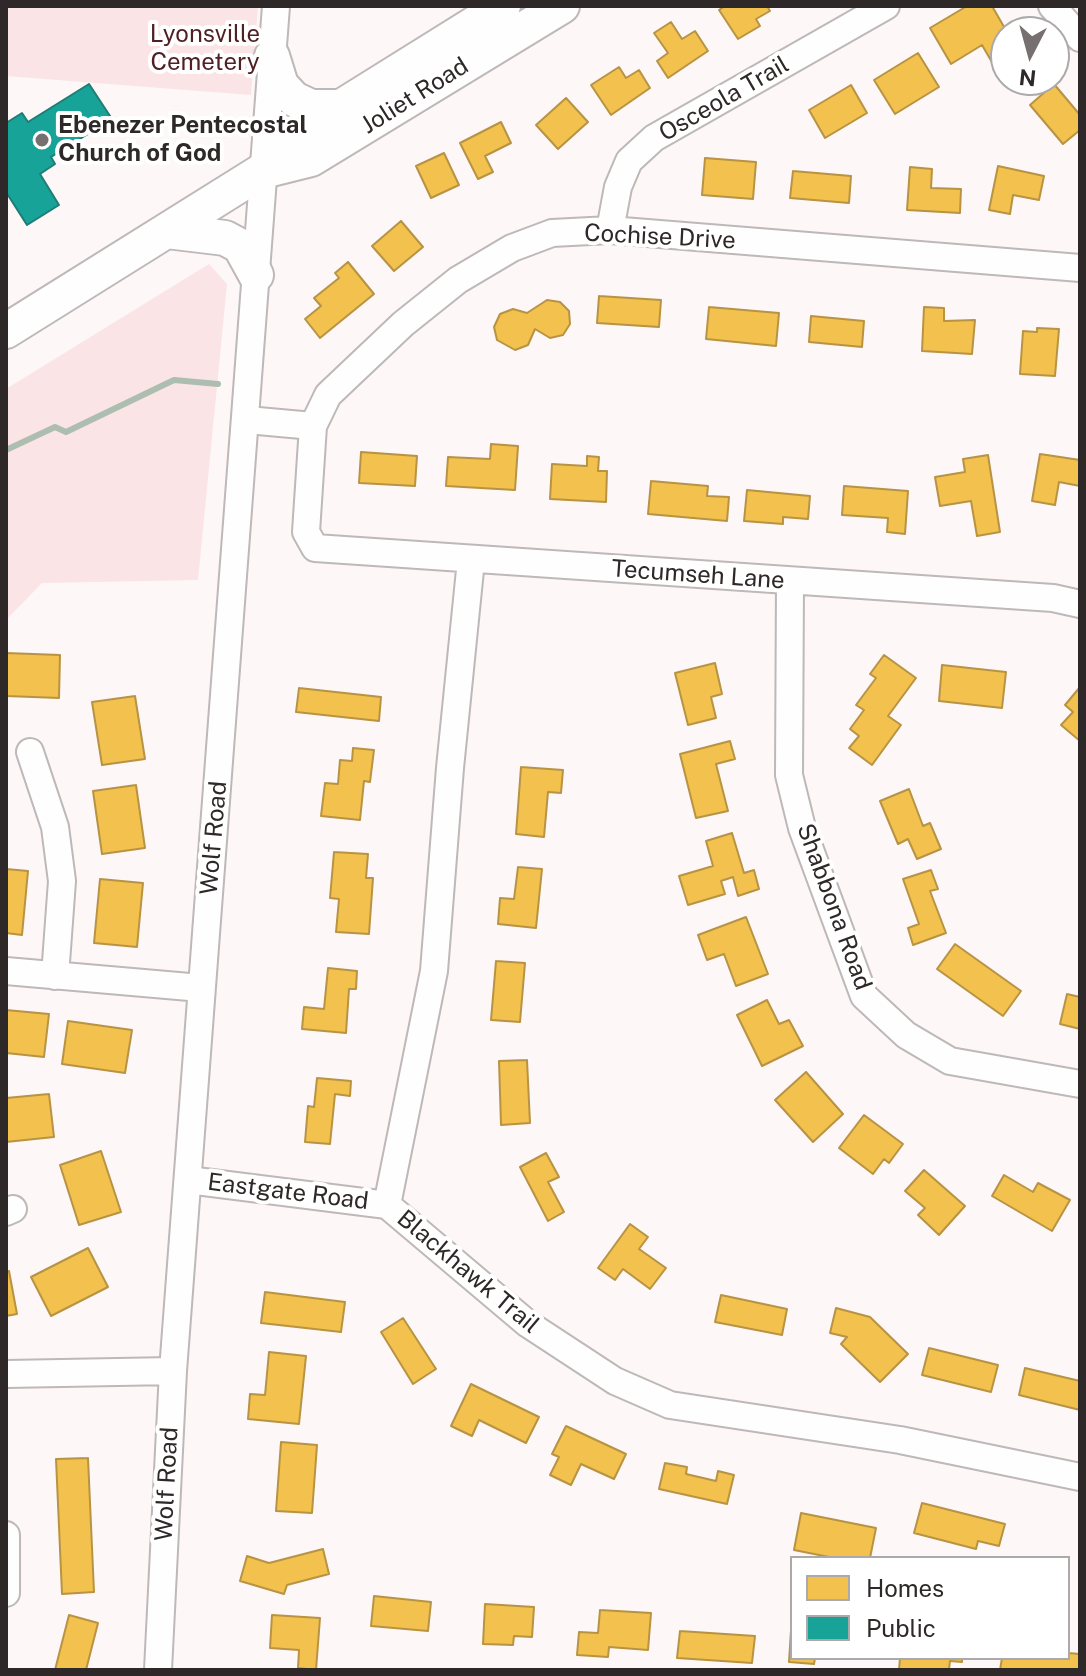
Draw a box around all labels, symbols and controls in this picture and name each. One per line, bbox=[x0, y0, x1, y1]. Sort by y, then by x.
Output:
north arrow bbox=[990, 16, 1070, 96]
park label: Lyonsville Cemetery bbox=[150, 21, 260, 77]
street label: Osceola Trail bbox=[654, 50, 794, 148]
street label: Joliet Road bbox=[356, 52, 474, 140]
text: N bbox=[1018, 64, 1038, 92]
place label: Ebenezer Pentecostal Church of God bbox=[58, 112, 307, 168]
marker: Ebenezer Pentecostal Church of God bbox=[33, 131, 51, 149]
street label: Cochise Drive bbox=[583, 219, 737, 255]
street label: Tecumseh Lane bbox=[610, 555, 786, 595]
street label: Wolf Road bbox=[195, 780, 233, 896]
street label: Shabbona Road bbox=[791, 820, 877, 994]
street label: Eastgate Road bbox=[206, 1168, 370, 1216]
street label: Blackhawk Trail bbox=[391, 1204, 545, 1340]
street label: Wolf Road bbox=[150, 1426, 184, 1542]
legend bbox=[790, 1556, 1070, 1660]
text: Homes bbox=[866, 1574, 944, 1602]
text: Public bbox=[866, 1614, 936, 1642]

